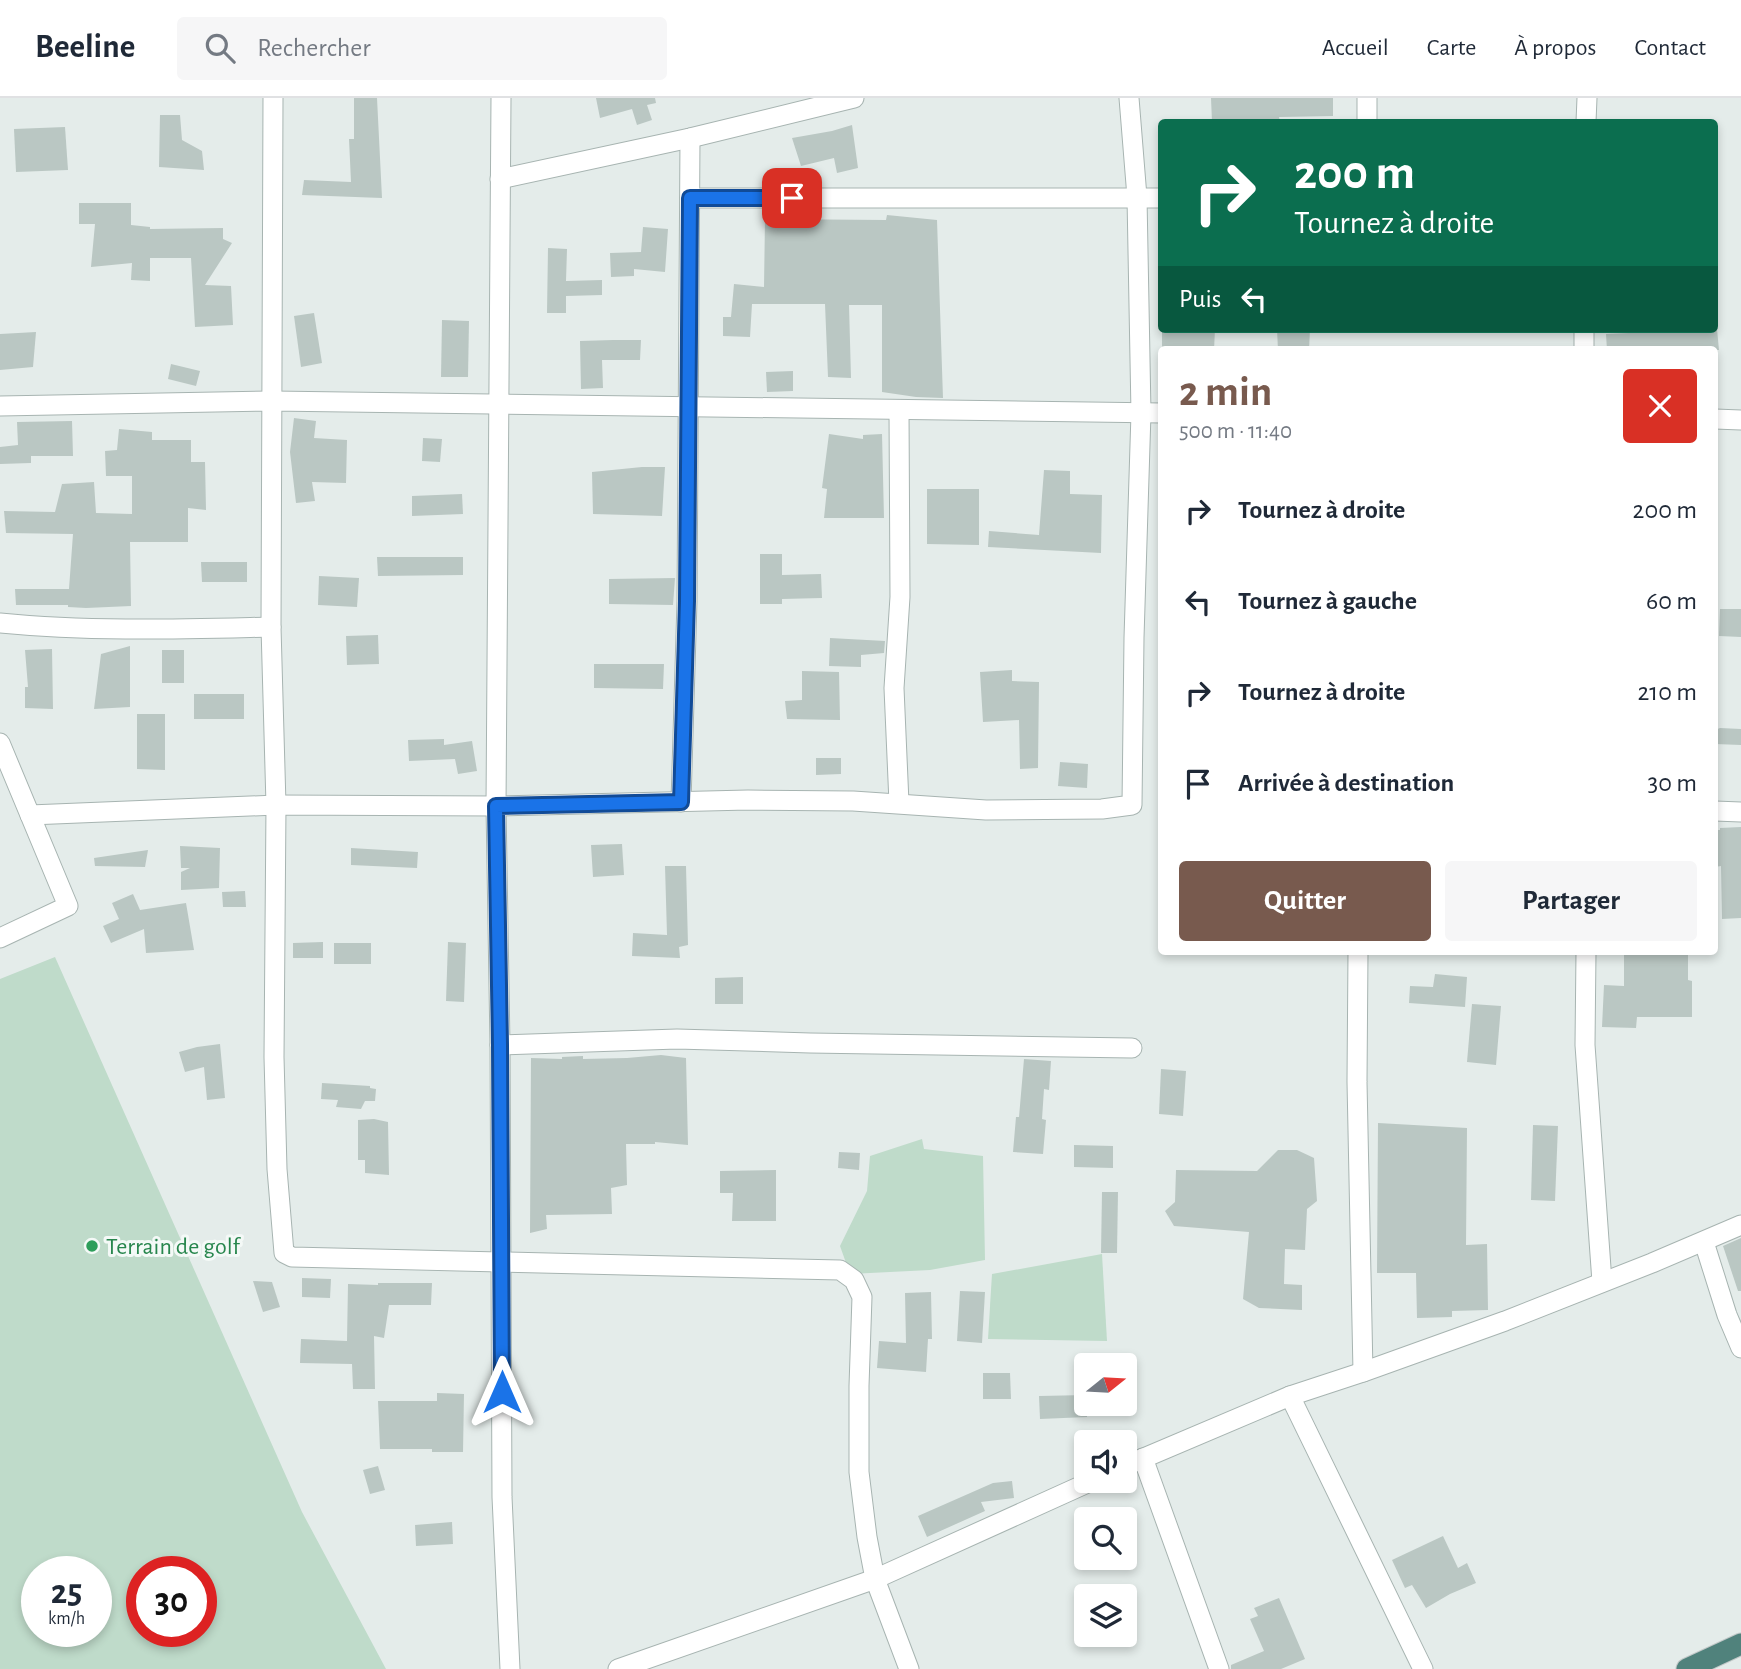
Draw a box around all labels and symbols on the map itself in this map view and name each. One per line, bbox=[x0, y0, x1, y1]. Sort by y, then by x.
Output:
pin bbox=[762, 168, 822, 228]
place label: Terrain de golf bbox=[106, 1235, 242, 1259]
marker: Terrain de golf bbox=[84, 1238, 100, 1254]
north arrow bbox=[1074, 1353, 1138, 1416]
position arrow bbox=[465, 1355, 539, 1429]
speed limit sign: 30 bbox=[126, 1556, 217, 1647]

